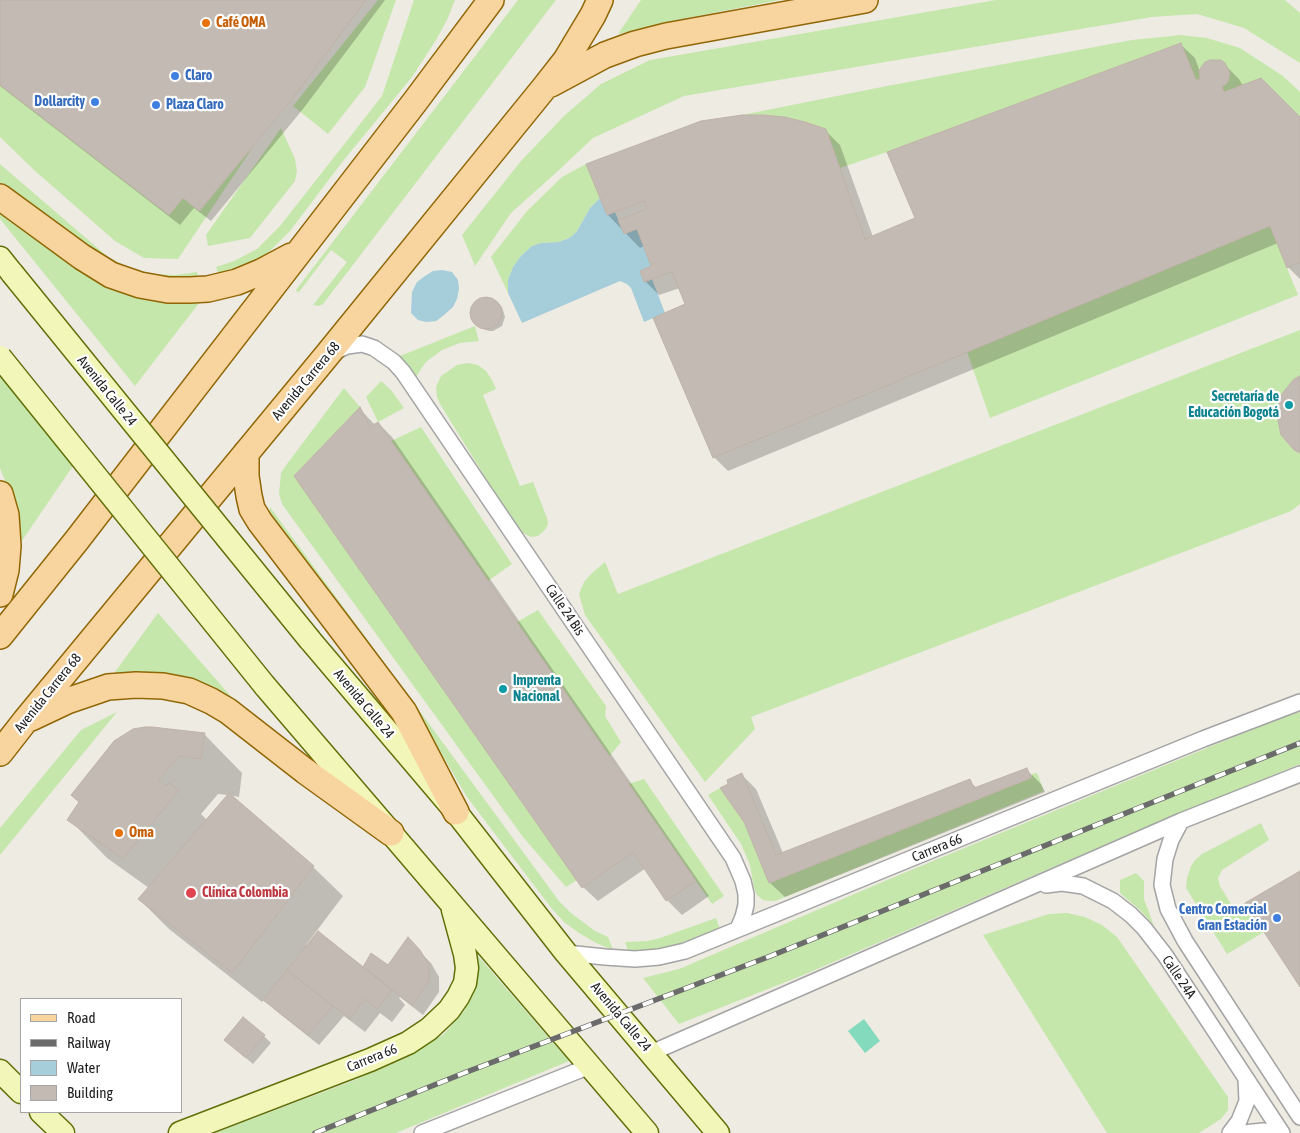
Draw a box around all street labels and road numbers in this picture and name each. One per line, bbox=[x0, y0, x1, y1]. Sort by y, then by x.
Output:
street label: Avenida Carrera 68 bbox=[268, 339, 344, 423]
street label: Avenida Calle 24 bbox=[74, 353, 140, 429]
street label: Calle 24 Bis bbox=[542, 581, 588, 639]
street label: Avenida Carrera 68 bbox=[11, 650, 85, 736]
street label: Avenida Calle 24 bbox=[330, 666, 398, 742]
street label: Carrera 66 bbox=[909, 830, 965, 866]
street label: Calle 24A bbox=[1159, 952, 1199, 1002]
street label: Avenida Calle 24 bbox=[587, 979, 655, 1055]
street label: Carrera 66 bbox=[344, 1040, 400, 1076]

